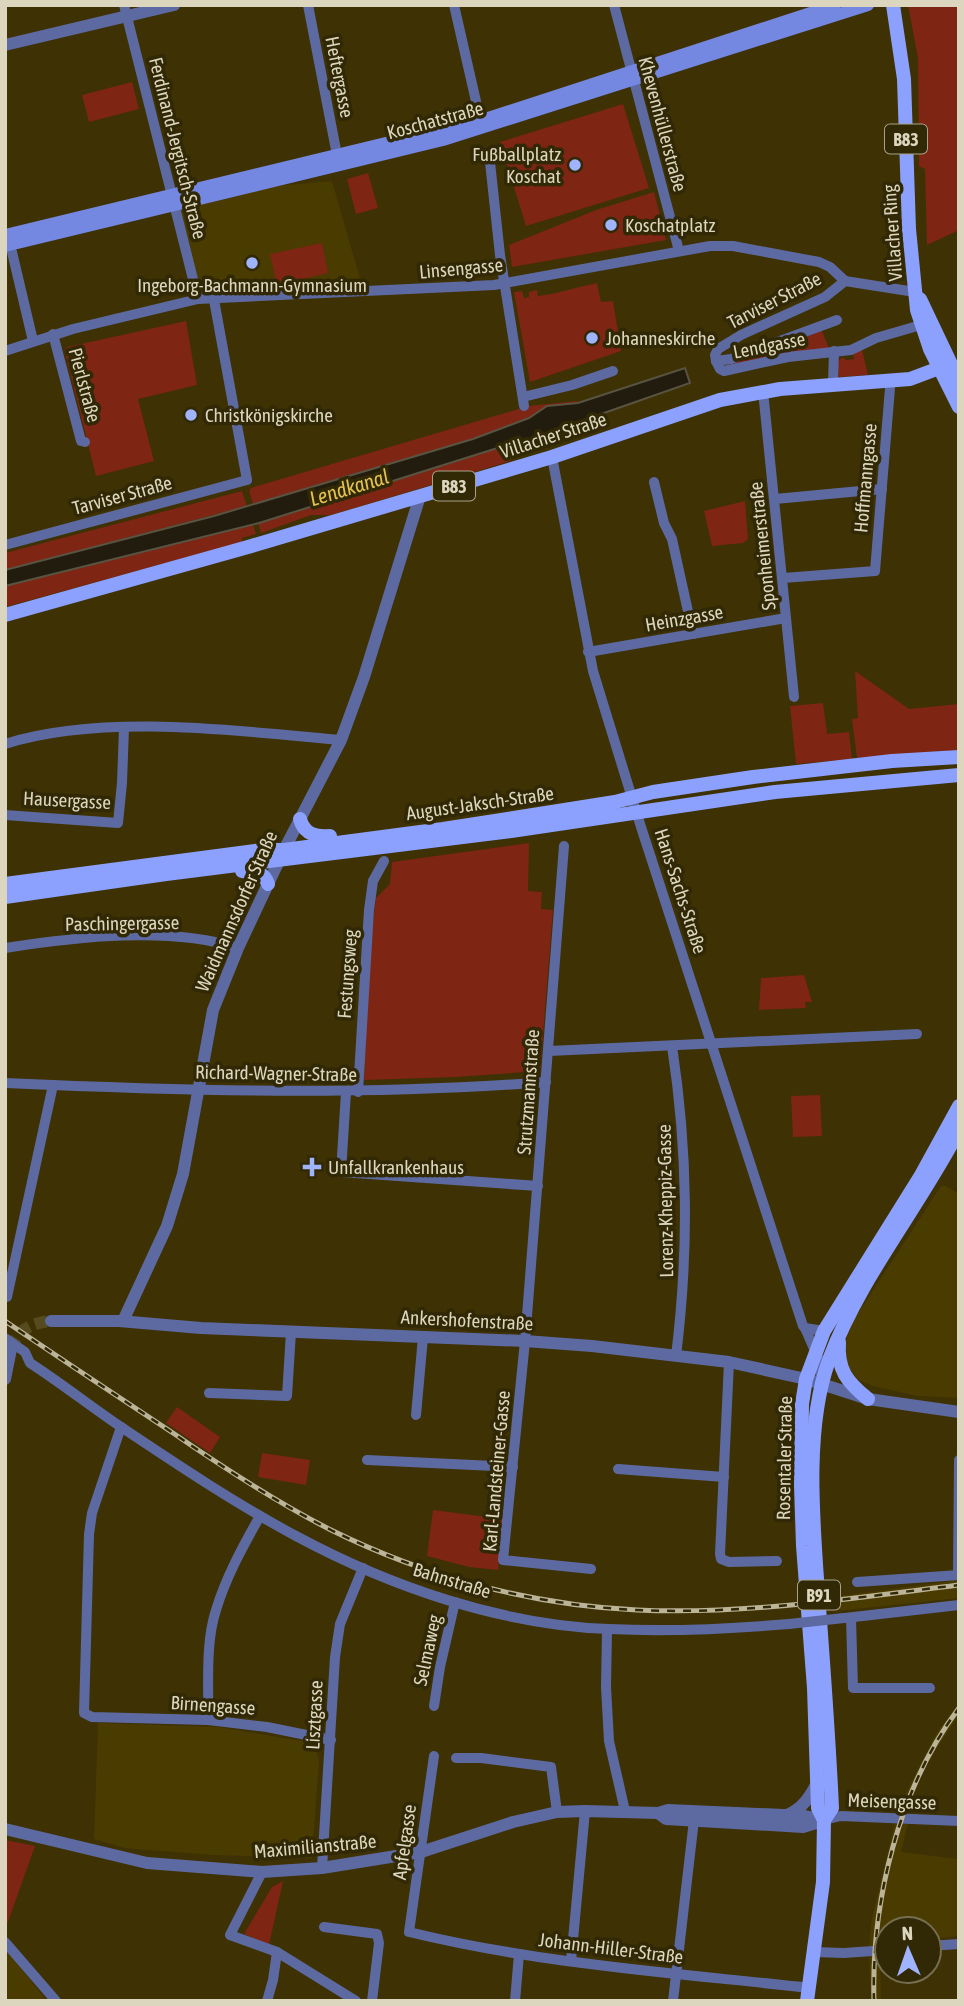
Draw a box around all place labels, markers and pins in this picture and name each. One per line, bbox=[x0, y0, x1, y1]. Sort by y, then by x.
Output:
place label: Fußballplatz Koschat bbox=[472, 143, 561, 187]
marker: Fußballplatz Koschat bbox=[567, 157, 583, 173]
place label: Koschatplatz bbox=[625, 214, 715, 236]
marker: Koschatplatz bbox=[603, 217, 619, 233]
marker: Ingeborg-Bachmann-Gymnasium bbox=[244, 255, 260, 271]
place label: Ingeborg-Bachmann-Gymnasium bbox=[137, 274, 367, 296]
place label: Johanneskirche bbox=[606, 327, 715, 349]
marker: Johanneskirche bbox=[584, 330, 600, 346]
place label: Christkönigskirche bbox=[205, 404, 333, 426]
marker: Christkönigskirche bbox=[183, 407, 199, 423]
place label: Unfallkrankenhaus bbox=[328, 1156, 464, 1178]
marker: Unfallkrankenhaus bbox=[302, 1157, 322, 1177]

